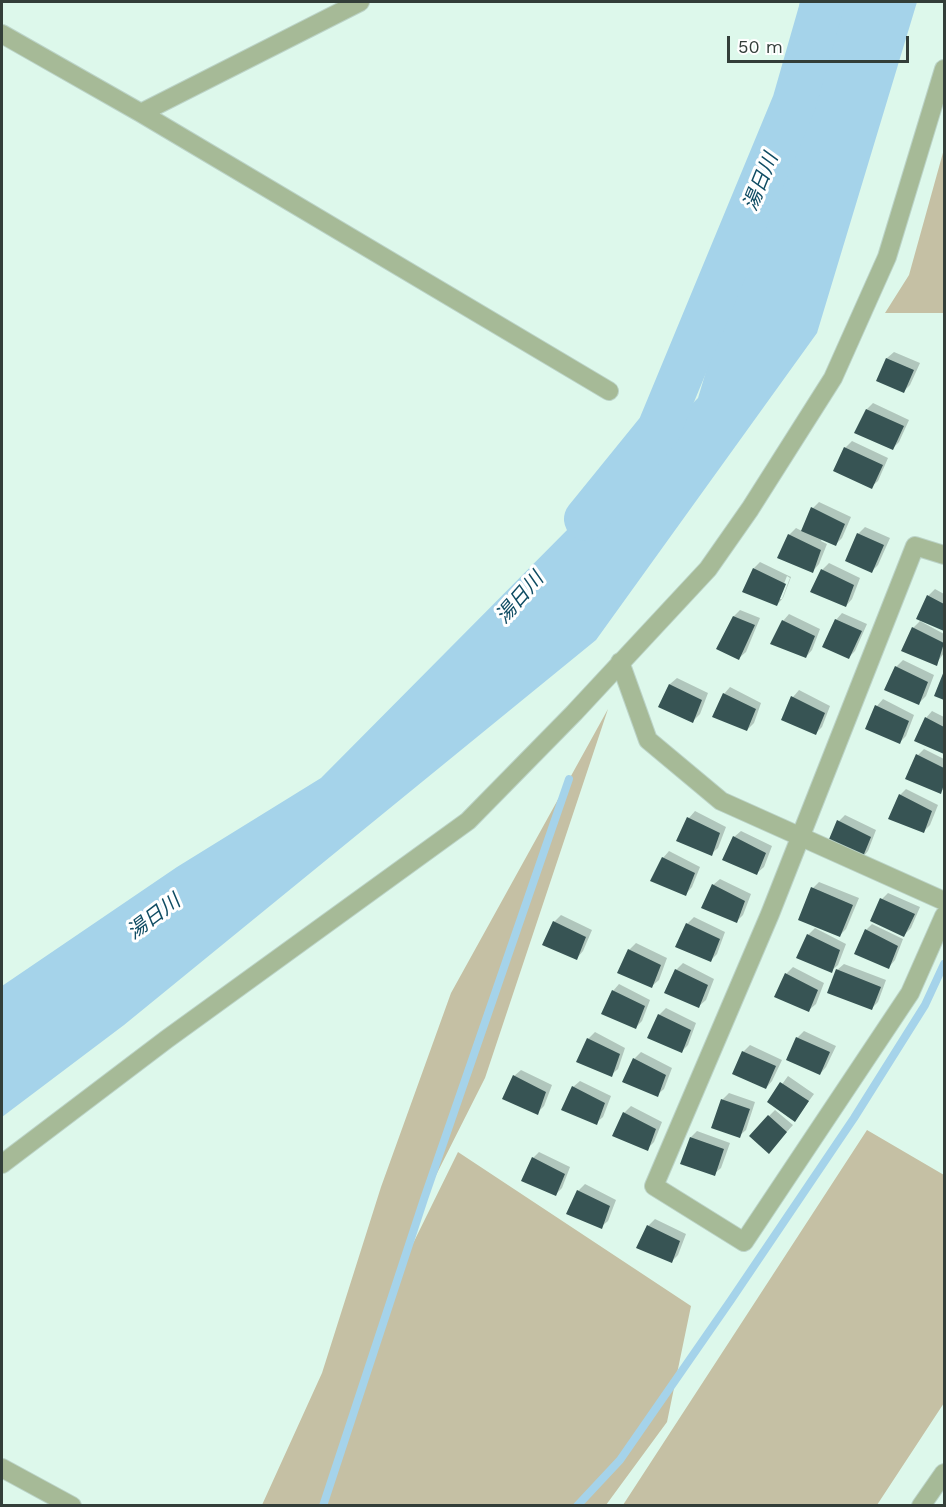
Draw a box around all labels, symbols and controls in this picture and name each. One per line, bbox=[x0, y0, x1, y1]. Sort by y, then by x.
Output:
scale bar bbox=[730, 24, 912, 62]
text: 50 m bbox=[738, 36, 783, 57]
water label: 湯日川 bbox=[739, 150, 783, 214]
water label: 湯日川 bbox=[491, 567, 549, 629]
water label: 湯日川 bbox=[123, 889, 185, 945]

